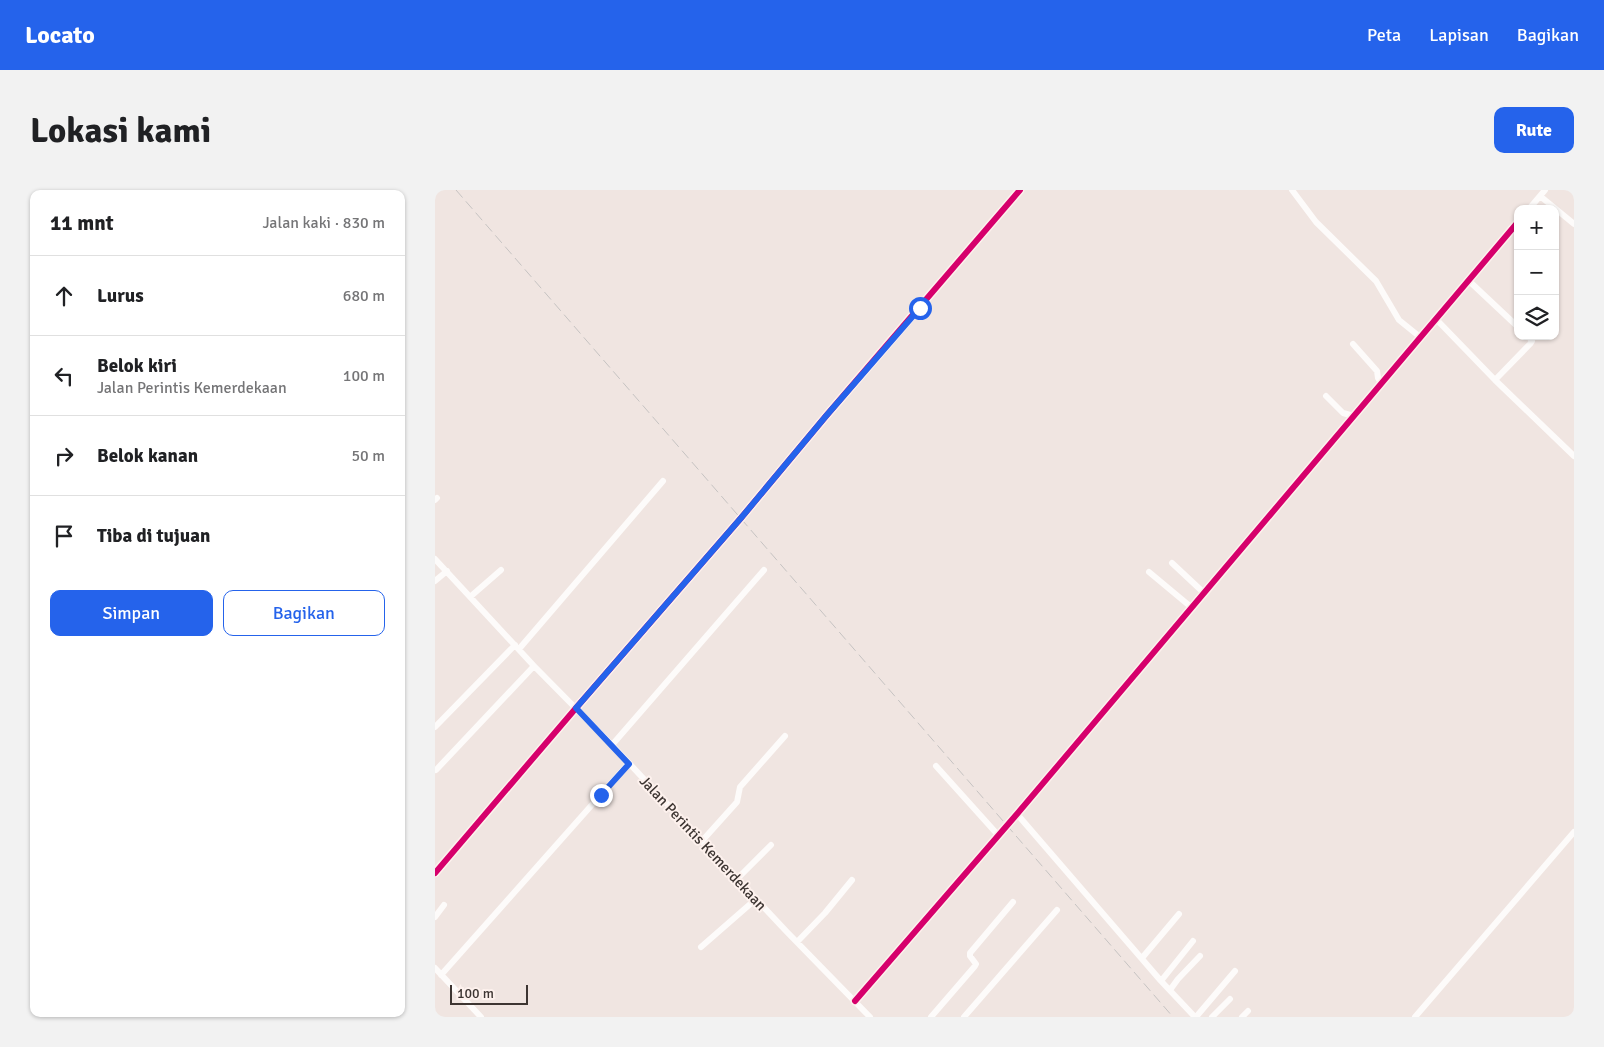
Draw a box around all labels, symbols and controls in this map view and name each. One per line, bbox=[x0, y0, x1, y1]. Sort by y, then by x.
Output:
text: Locato bbox=[25, 20, 95, 50]
text: Peta bbox=[1367, 24, 1401, 46]
text: Lapisan bbox=[1429, 24, 1489, 46]
text: Bagikan bbox=[1517, 24, 1579, 46]
button: Rute bbox=[1494, 107, 1574, 153]
text: Lokasi kami bbox=[30, 109, 211, 152]
map controls bbox=[1514, 205, 1559, 340]
button: + bbox=[1514, 205, 1559, 250]
text: 11 mnt bbox=[50, 210, 114, 236]
text: Jalan kaki · 830 m bbox=[263, 213, 385, 233]
button: − bbox=[1514, 250, 1559, 295]
icon: ahead bbox=[50, 282, 78, 310]
text: Lurus bbox=[97, 284, 144, 308]
text: 680 m bbox=[343, 286, 385, 306]
button: layers bbox=[1514, 295, 1559, 340]
route start bbox=[909, 297, 932, 320]
text: Belok kiri bbox=[97, 354, 177, 378]
icon: left bbox=[50, 362, 78, 390]
text: 100 m bbox=[343, 366, 385, 386]
text: Jalan Perintis Kemerdekaan bbox=[97, 378, 287, 398]
icon: right bbox=[50, 442, 78, 470]
text: Belok kanan bbox=[97, 444, 198, 468]
text: 50 m bbox=[351, 446, 385, 466]
icon: arrive bbox=[50, 522, 78, 550]
text: Tiba di tujuan bbox=[97, 524, 210, 548]
button: Simpan bbox=[50, 590, 213, 636]
button: Bagikan bbox=[223, 590, 385, 636]
street label: Jalan Perintis Kemerdekaan bbox=[636, 772, 770, 914]
route end bbox=[590, 784, 613, 807]
scale bar bbox=[450, 982, 527, 1005]
text: 100 m bbox=[457, 985, 494, 1002]

